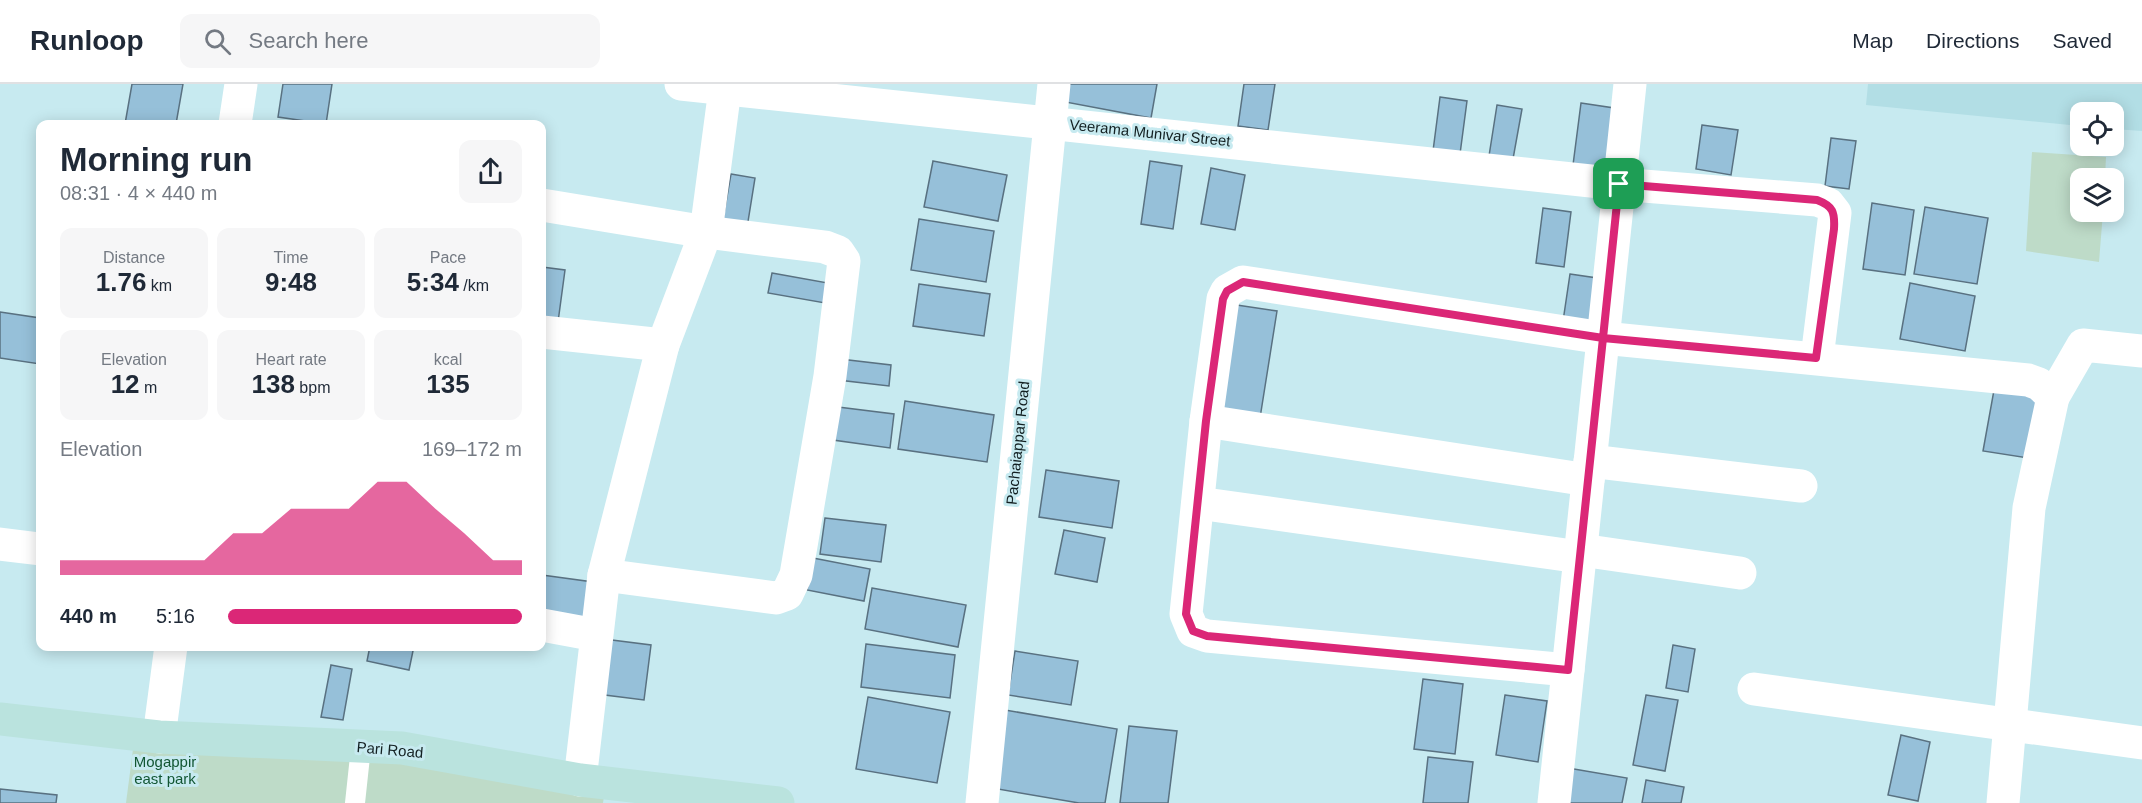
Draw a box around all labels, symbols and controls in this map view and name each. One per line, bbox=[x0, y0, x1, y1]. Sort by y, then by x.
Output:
search box bbox=[180, 14, 600, 68]
text: Runloop bbox=[30, 25, 144, 56]
icon: search bbox=[201, 25, 234, 58]
text: Search here bbox=[249, 28, 368, 53]
text: Map bbox=[1852, 29, 1893, 52]
text: Directions bbox=[1926, 29, 2019, 52]
text: Saved bbox=[2052, 29, 2112, 52]
map controls bbox=[2070, 102, 2124, 222]
button: locate bbox=[2070, 102, 2124, 156]
street label: Veerama Munivar Street bbox=[1069, 116, 1232, 149]
button: share bbox=[459, 140, 522, 203]
text: Morning run bbox=[60, 141, 252, 178]
pin bbox=[1593, 158, 1644, 209]
icon: arrive bbox=[1602, 167, 1635, 200]
button: layers bbox=[2070, 168, 2124, 222]
text: 08:31 · 4 × 440 m bbox=[60, 182, 217, 204]
text: Distance bbox=[103, 249, 165, 266]
text: Time bbox=[274, 249, 308, 266]
text: Pace bbox=[430, 249, 466, 266]
text: 1.76 bbox=[96, 267, 146, 297]
text: 9:48 bbox=[265, 267, 317, 297]
text: 5:34 bbox=[407, 267, 459, 297]
text: km bbox=[146, 277, 172, 294]
text: /km bbox=[459, 277, 489, 294]
text: Elevation bbox=[101, 351, 167, 368]
text: Heart rate bbox=[255, 351, 327, 368]
text: kcal bbox=[434, 351, 462, 368]
text: 12 bbox=[111, 369, 140, 399]
text: 138 bbox=[252, 369, 295, 399]
text: 135 bbox=[426, 369, 470, 399]
text: m bbox=[140, 379, 157, 396]
text: bpm bbox=[295, 379, 330, 396]
street label: Pachaiappar Road bbox=[1003, 380, 1032, 506]
text: Elevation bbox=[60, 438, 142, 460]
text: 169–172 m bbox=[422, 438, 522, 460]
text: 440 m bbox=[60, 605, 117, 627]
text: 5:16 bbox=[156, 605, 195, 627]
street label: Pari Road bbox=[356, 738, 424, 761]
park label: Mogappir east park bbox=[134, 753, 196, 787]

